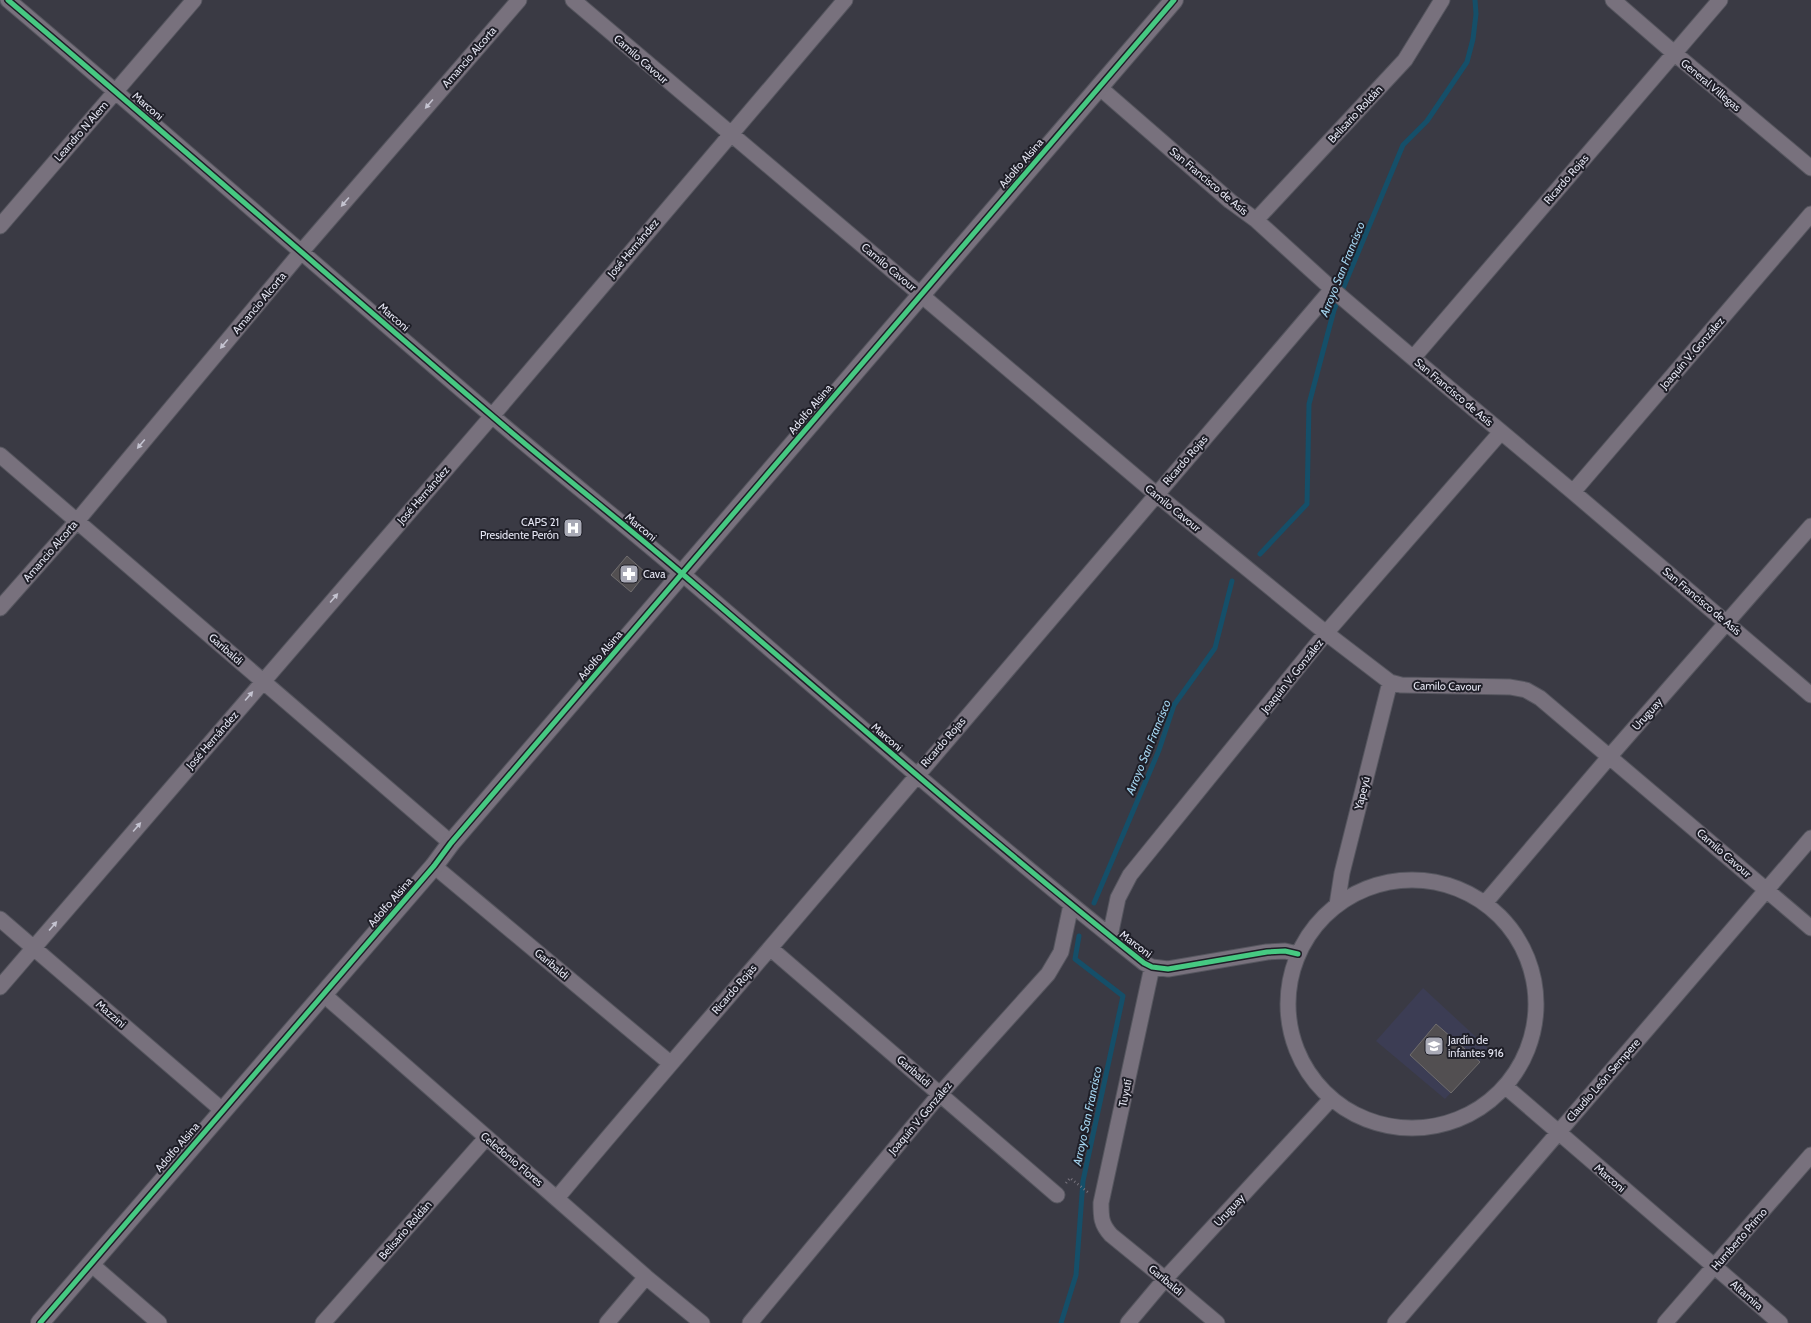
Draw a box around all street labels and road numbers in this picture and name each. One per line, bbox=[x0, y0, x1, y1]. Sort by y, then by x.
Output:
street label: Amancio Alcorta bbox=[439, 23, 500, 90]
street label: Camilo Cavour bbox=[611, 32, 671, 87]
street label: General Villegas bbox=[1678, 56, 1744, 114]
street label: Belisario Roldán bbox=[1325, 82, 1385, 146]
street label: Marconi bbox=[129, 89, 167, 123]
street label: Leandro N Alem bbox=[51, 98, 111, 164]
street label: Adolfo Alsina bbox=[996, 135, 1047, 191]
street label: San Francisco de Asís bbox=[1167, 144, 1251, 218]
street label: Ricardo Rojas bbox=[1540, 151, 1592, 207]
street label: José Hernández bbox=[604, 216, 662, 281]
street label: Camilo Cavour bbox=[859, 240, 920, 294]
street label: Amancio Alcorta bbox=[229, 269, 289, 337]
street label: Marconi bbox=[375, 300, 413, 334]
street label: Joaquín V. González bbox=[1656, 314, 1727, 393]
street label: San Francisco de Asís bbox=[1412, 355, 1496, 429]
street label: Adolfo Alsina bbox=[785, 381, 835, 437]
street label: Ricardo Rojas bbox=[1159, 432, 1211, 488]
street label: José Hernández bbox=[393, 463, 452, 528]
street label: Camilo Cavour bbox=[1142, 481, 1204, 535]
street label: Marconi bbox=[622, 510, 660, 544]
street label: Amancio Alcorta bbox=[20, 517, 81, 584]
street label: San Francisco de Asís bbox=[1660, 564, 1744, 638]
street label: Adolfo Alsina bbox=[575, 627, 626, 683]
street label: Garibaldi bbox=[206, 630, 246, 668]
street label: Joaquín V. González bbox=[1257, 636, 1326, 717]
street label: Camilo Cavour bbox=[1413, 678, 1481, 694]
street label: Uruguay bbox=[1629, 695, 1666, 733]
street label: José Hernández bbox=[182, 708, 241, 773]
street label: Ricardo Rojas bbox=[917, 714, 969, 770]
street label: Marconi bbox=[868, 720, 906, 754]
street label: Yapeyú bbox=[1351, 775, 1373, 812]
street label: Camilo Cavour bbox=[1694, 826, 1754, 881]
street label: Adolfo Alsina bbox=[365, 874, 416, 930]
street label: Marconi bbox=[1117, 927, 1155, 961]
street label: Garibaldi bbox=[532, 946, 572, 982]
street label: Ricardo Rojas bbox=[708, 961, 760, 1017]
street label: Mazzini bbox=[93, 997, 129, 1031]
street label: Claudio León Sempere bbox=[1563, 1035, 1643, 1124]
street label: Garibaldi bbox=[894, 1052, 934, 1090]
street label: Tuyutí bbox=[1115, 1077, 1135, 1108]
street label: Joaquín V. González bbox=[885, 1079, 955, 1158]
street label: Adolfo Alsina bbox=[152, 1119, 203, 1175]
street label: Celedonio Flores bbox=[478, 1129, 547, 1190]
street label: Marconi bbox=[1591, 1161, 1629, 1195]
street label: Uruguay bbox=[1211, 1191, 1248, 1229]
street label: Belisario Roldán bbox=[375, 1198, 435, 1262]
street label: Humberto Primo bbox=[1708, 1205, 1770, 1273]
street label: Garibaldi bbox=[1146, 1262, 1186, 1298]
street label: Altamira bbox=[1728, 1277, 1767, 1314]

